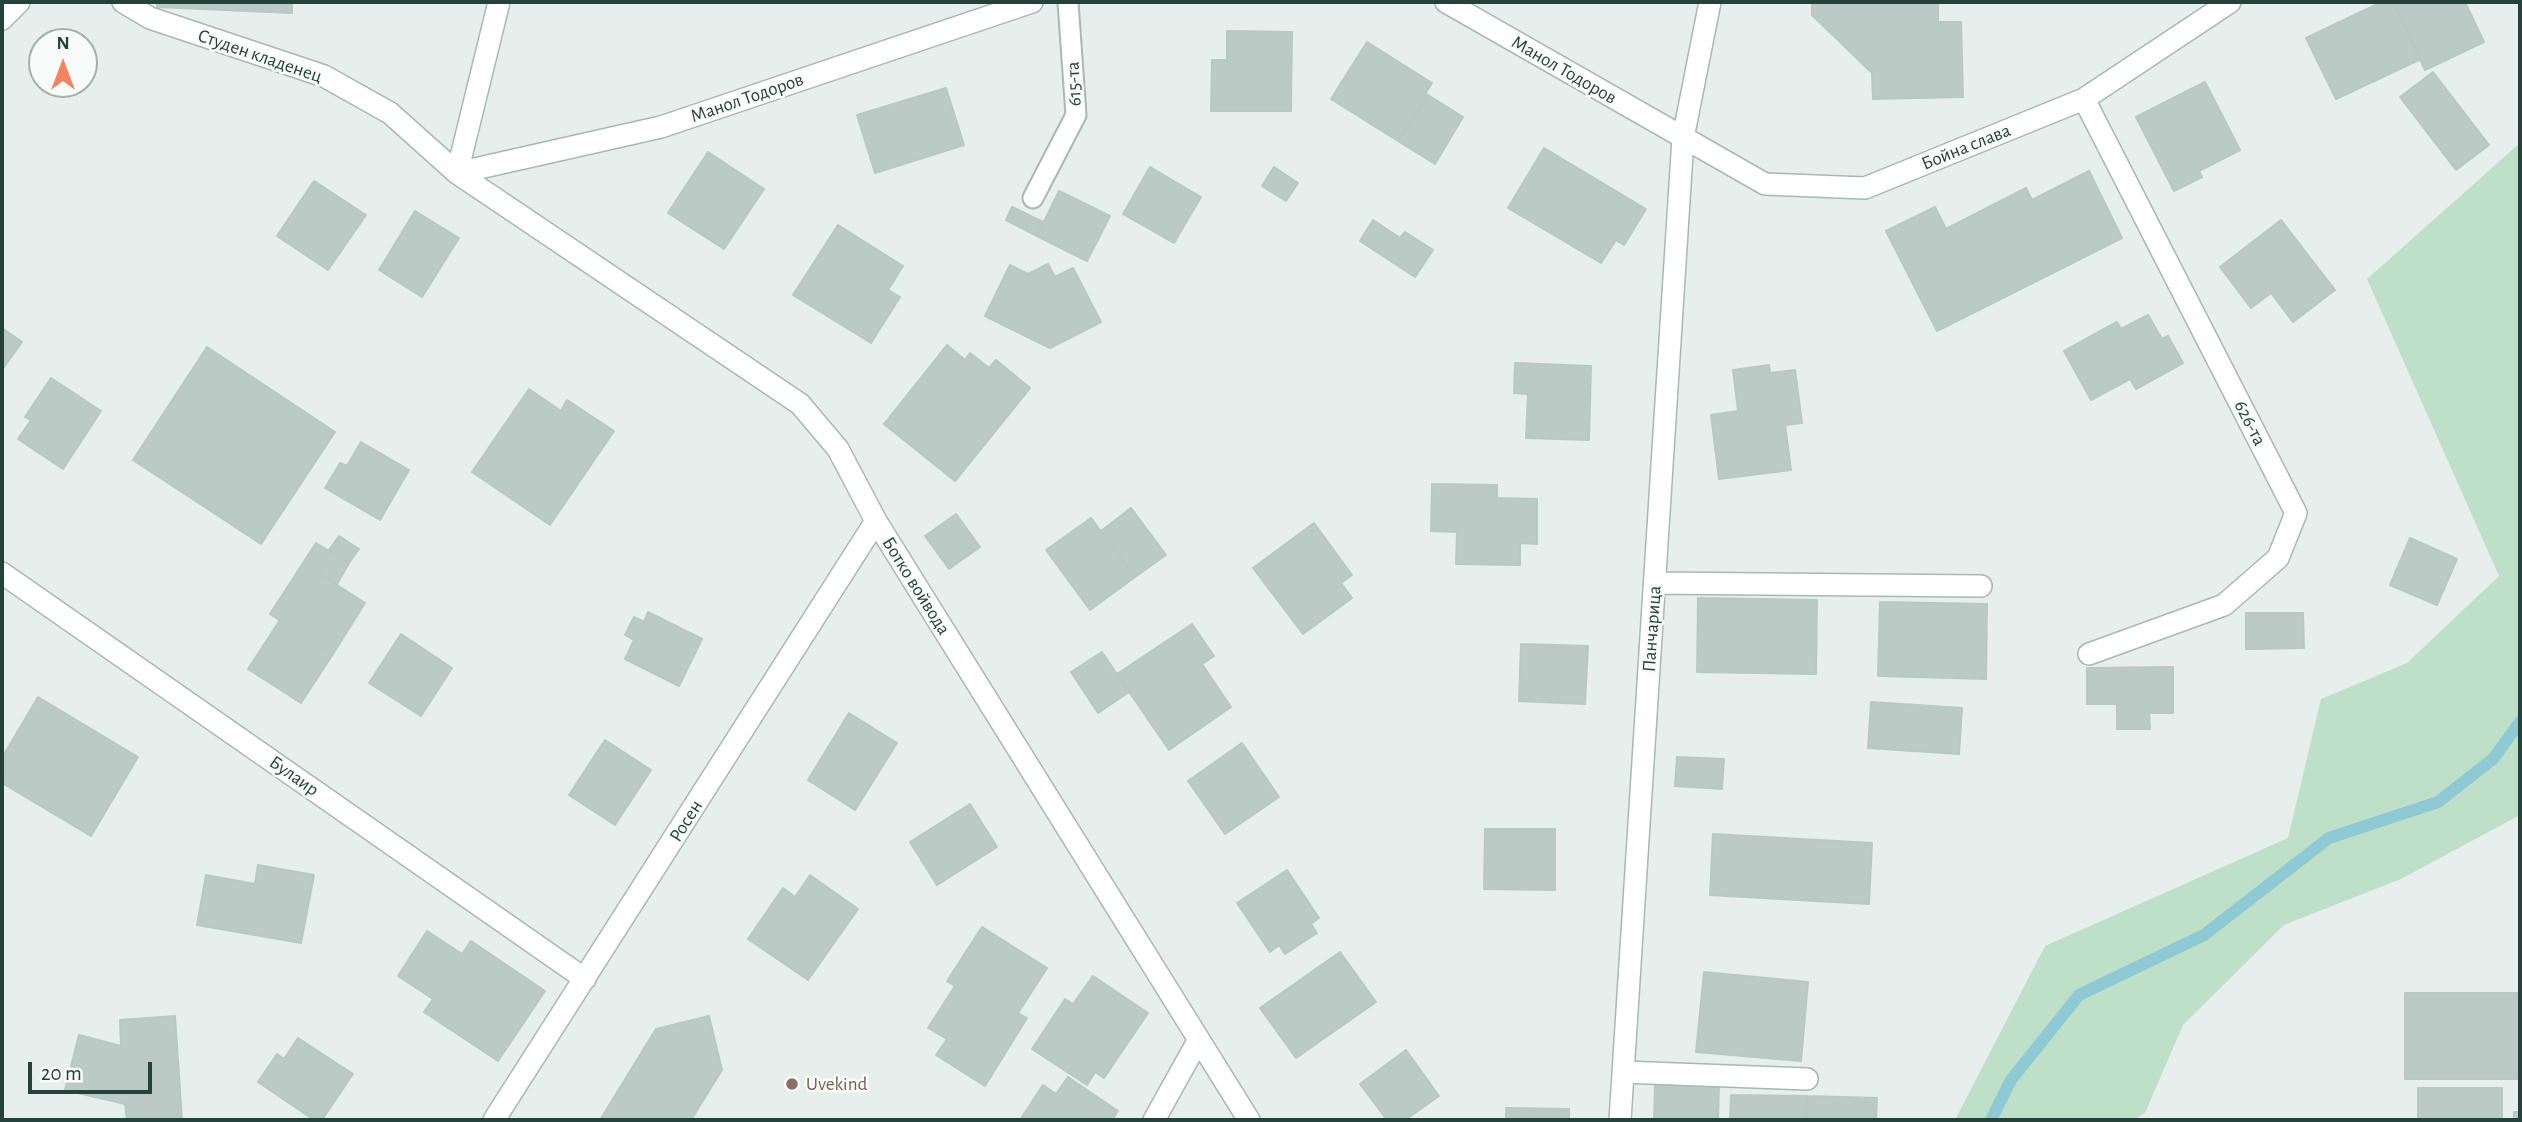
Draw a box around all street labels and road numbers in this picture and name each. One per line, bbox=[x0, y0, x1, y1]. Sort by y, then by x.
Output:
street label: Студен кладенец bbox=[195, 24, 325, 88]
street label: Манол Тодоров bbox=[1507, 31, 1621, 109]
street label: 615-та bbox=[1061, 61, 1087, 107]
street label: Манол Тодоров bbox=[688, 68, 806, 128]
street label: Бойна слава bbox=[1918, 119, 2014, 175]
street label: 626-та bbox=[2229, 397, 2271, 449]
street label: Ботко войвода bbox=[877, 533, 955, 639]
street label: Панчарица bbox=[1638, 585, 1666, 673]
street label: Булаир bbox=[265, 751, 323, 801]
street label: Росен bbox=[664, 796, 708, 846]

